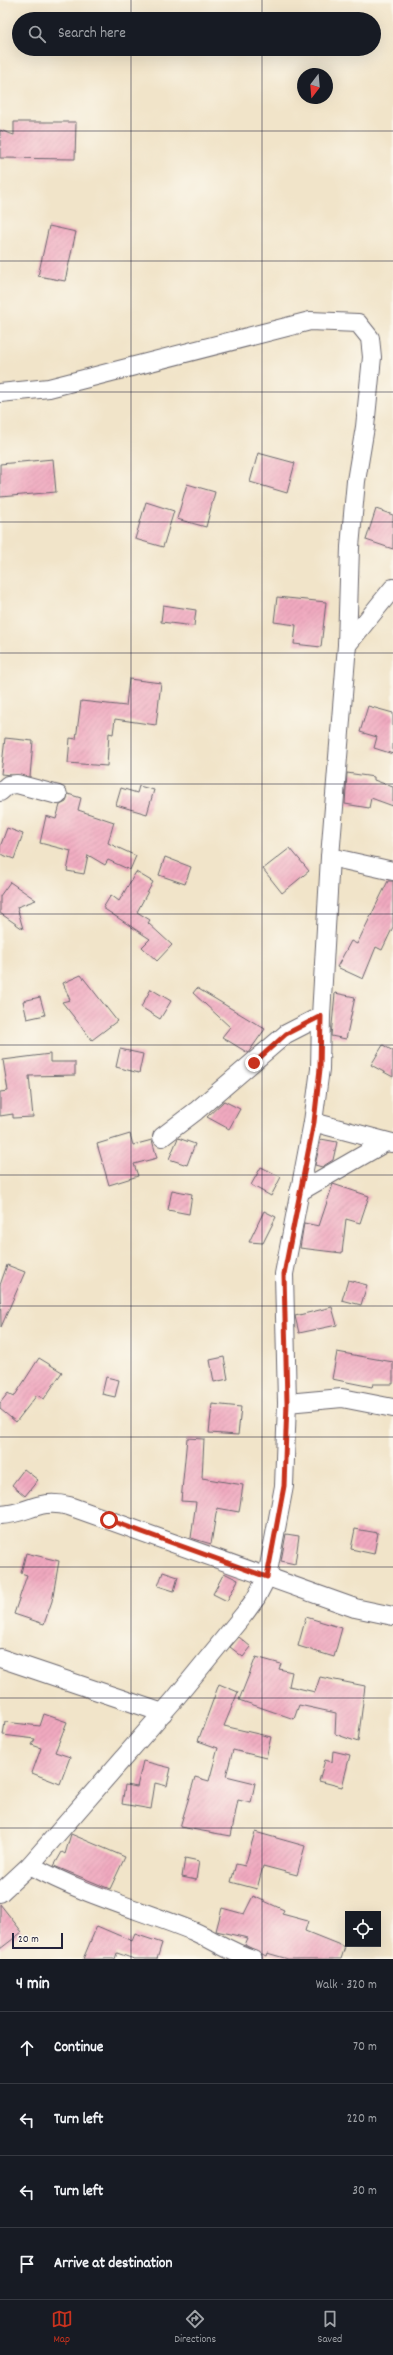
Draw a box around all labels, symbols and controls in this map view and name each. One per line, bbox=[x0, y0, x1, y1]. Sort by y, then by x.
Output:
search box bbox=[12, 12, 381, 56]
icon: search bbox=[26, 23, 48, 45]
text: Search here bbox=[58, 23, 126, 45]
north arrow bbox=[297, 68, 333, 104]
route end bbox=[245, 1054, 263, 1072]
route start bbox=[100, 1511, 118, 1529]
map controls bbox=[345, 1911, 381, 1947]
button: locate bbox=[345, 1911, 381, 1947]
scale bar bbox=[12, 1931, 63, 1950]
text: 20 m bbox=[18, 1932, 39, 1948]
text: 4 min bbox=[16, 1973, 50, 1997]
text: Walk · 320 m bbox=[316, 1976, 377, 1995]
icon: ahead bbox=[16, 2037, 38, 2059]
text: Continue bbox=[54, 2037, 103, 2059]
text: 70 m bbox=[353, 2038, 377, 2057]
icon: left bbox=[16, 2109, 38, 2131]
text: Turn left bbox=[54, 2109, 103, 2131]
text: 220 m bbox=[347, 2110, 377, 2129]
icon: left bbox=[16, 2181, 38, 2203]
text: Turn left bbox=[54, 2181, 103, 2203]
text: 30 m bbox=[352, 2182, 377, 2201]
icon: arrive bbox=[16, 2253, 38, 2275]
text: Arrive at destination bbox=[54, 2253, 172, 2275]
tab: Map bbox=[51, 2308, 73, 2348]
tab: Directions bbox=[174, 2308, 216, 2348]
tab: Saved bbox=[318, 2308, 342, 2348]

